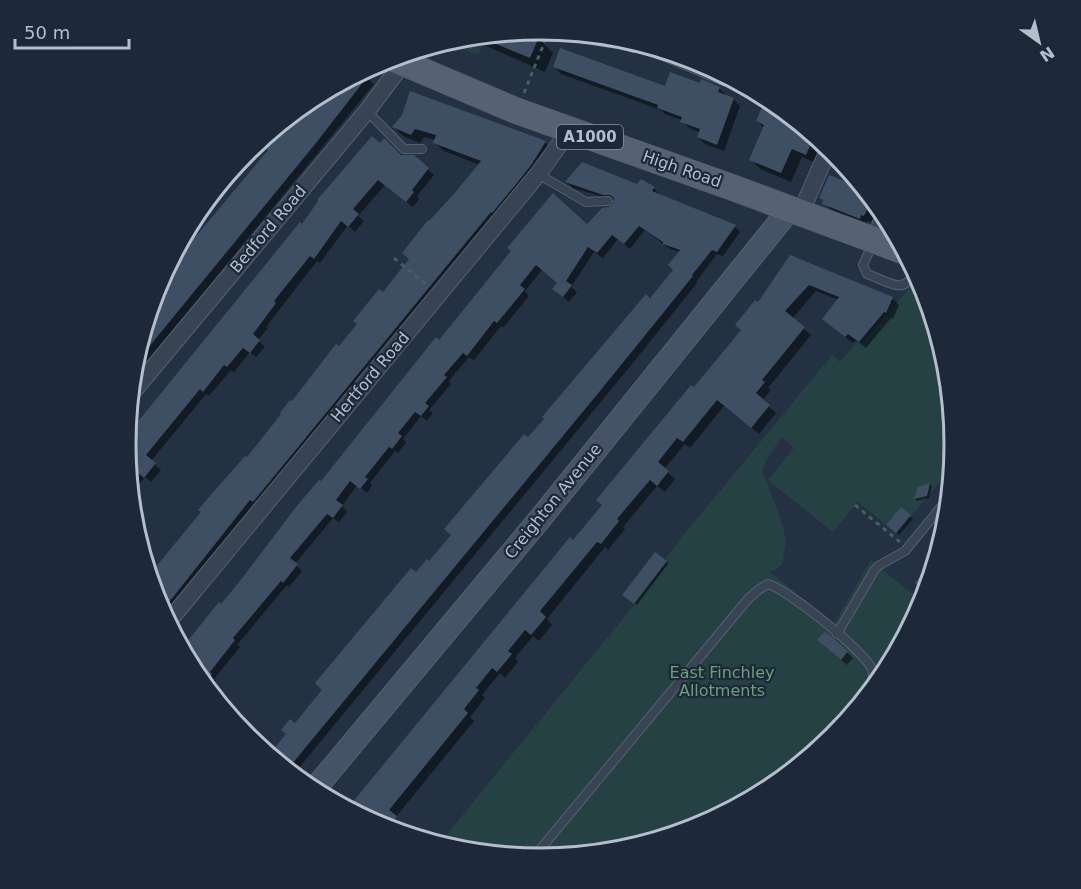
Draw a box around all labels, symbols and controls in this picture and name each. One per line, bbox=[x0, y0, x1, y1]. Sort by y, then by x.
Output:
scale bar bbox=[15, 12, 129, 50]
north arrow bbox=[1009, 12, 1069, 72]
text: 50 m bbox=[24, 22, 70, 43]
text: N bbox=[1036, 42, 1058, 66]
road number: A1000 bbox=[557, 125, 623, 149]
street label: High Road bbox=[640, 147, 724, 191]
street label: Bedford Road bbox=[226, 181, 310, 277]
street label: Hertford Road bbox=[327, 328, 413, 426]
street label: Creighton Avenue bbox=[501, 440, 605, 562]
park label: East Finchley Allotments bbox=[670, 663, 774, 700]

